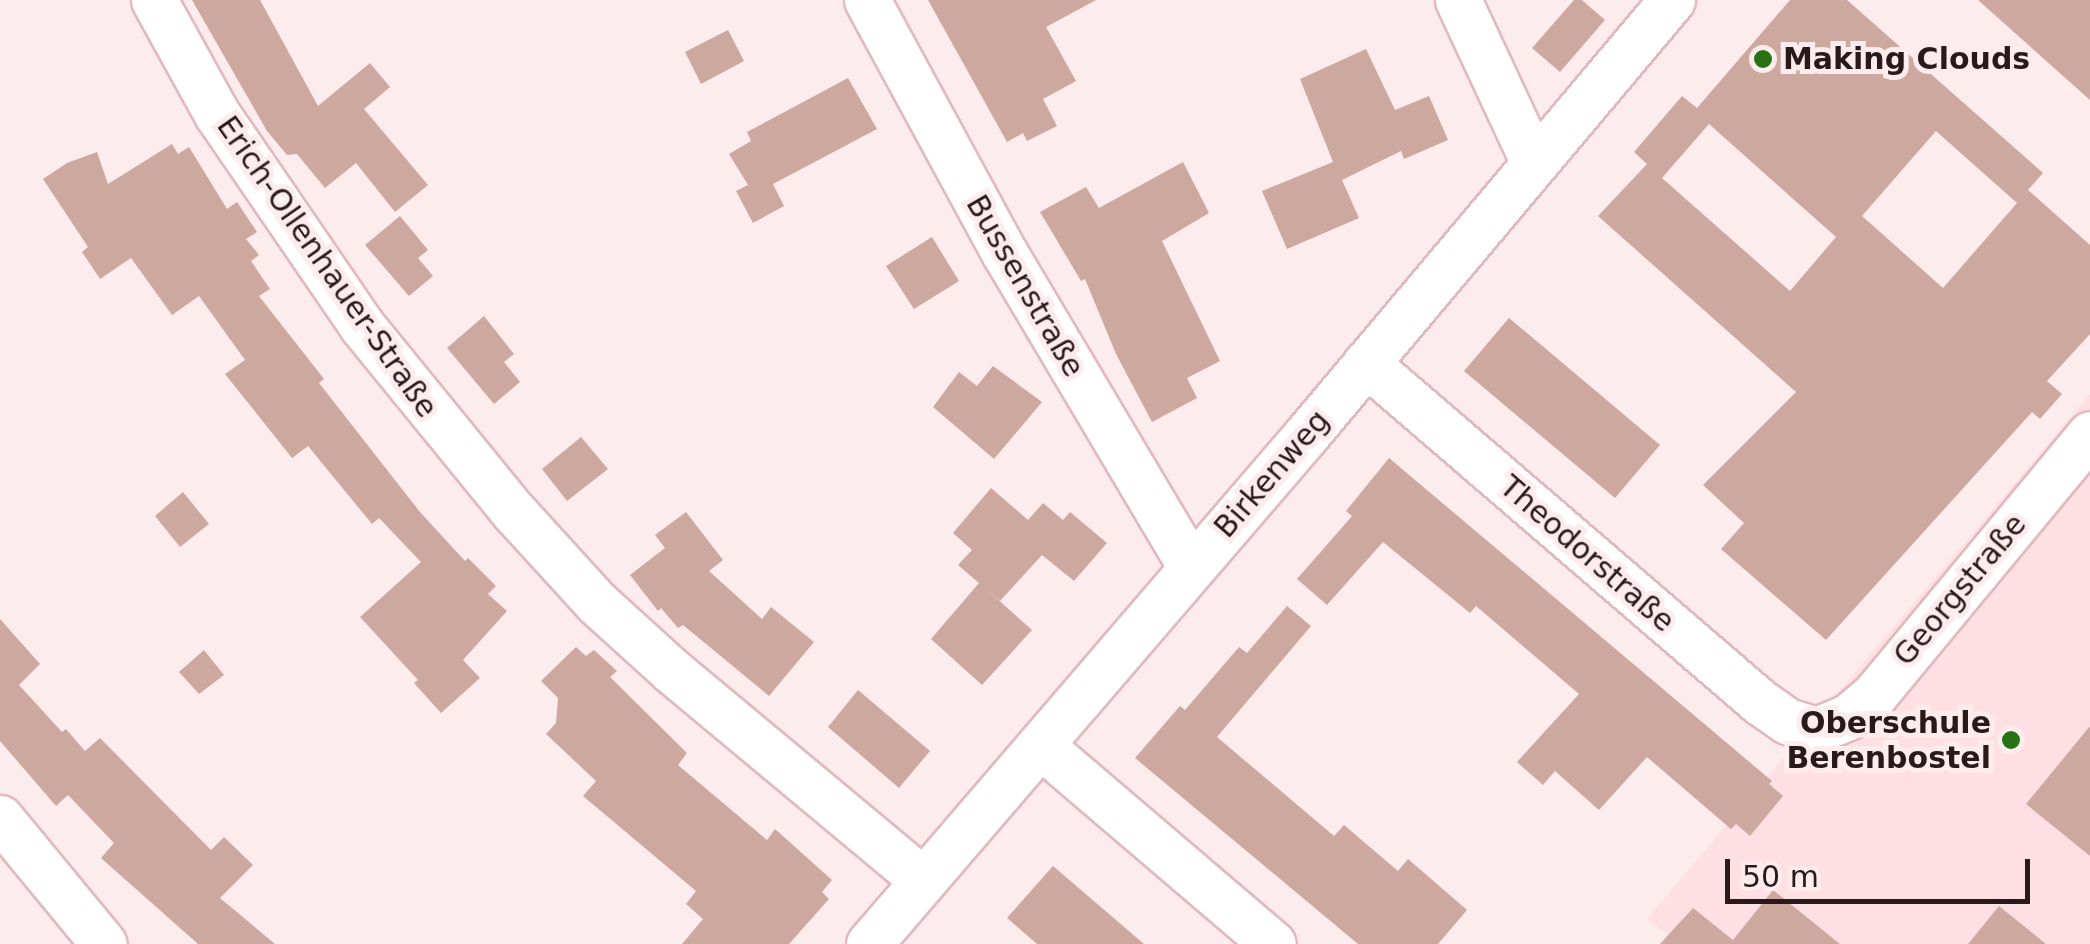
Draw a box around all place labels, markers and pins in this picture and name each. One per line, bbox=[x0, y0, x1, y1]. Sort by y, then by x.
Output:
place label: Making Clouds bbox=[1783, 41, 2030, 77]
marker: Making Clouds bbox=[1752, 48, 1774, 70]
place label: Oberschule Berenbostel bbox=[1786, 705, 1991, 776]
marker: Oberschule Berenbostel bbox=[2000, 729, 2022, 751]

